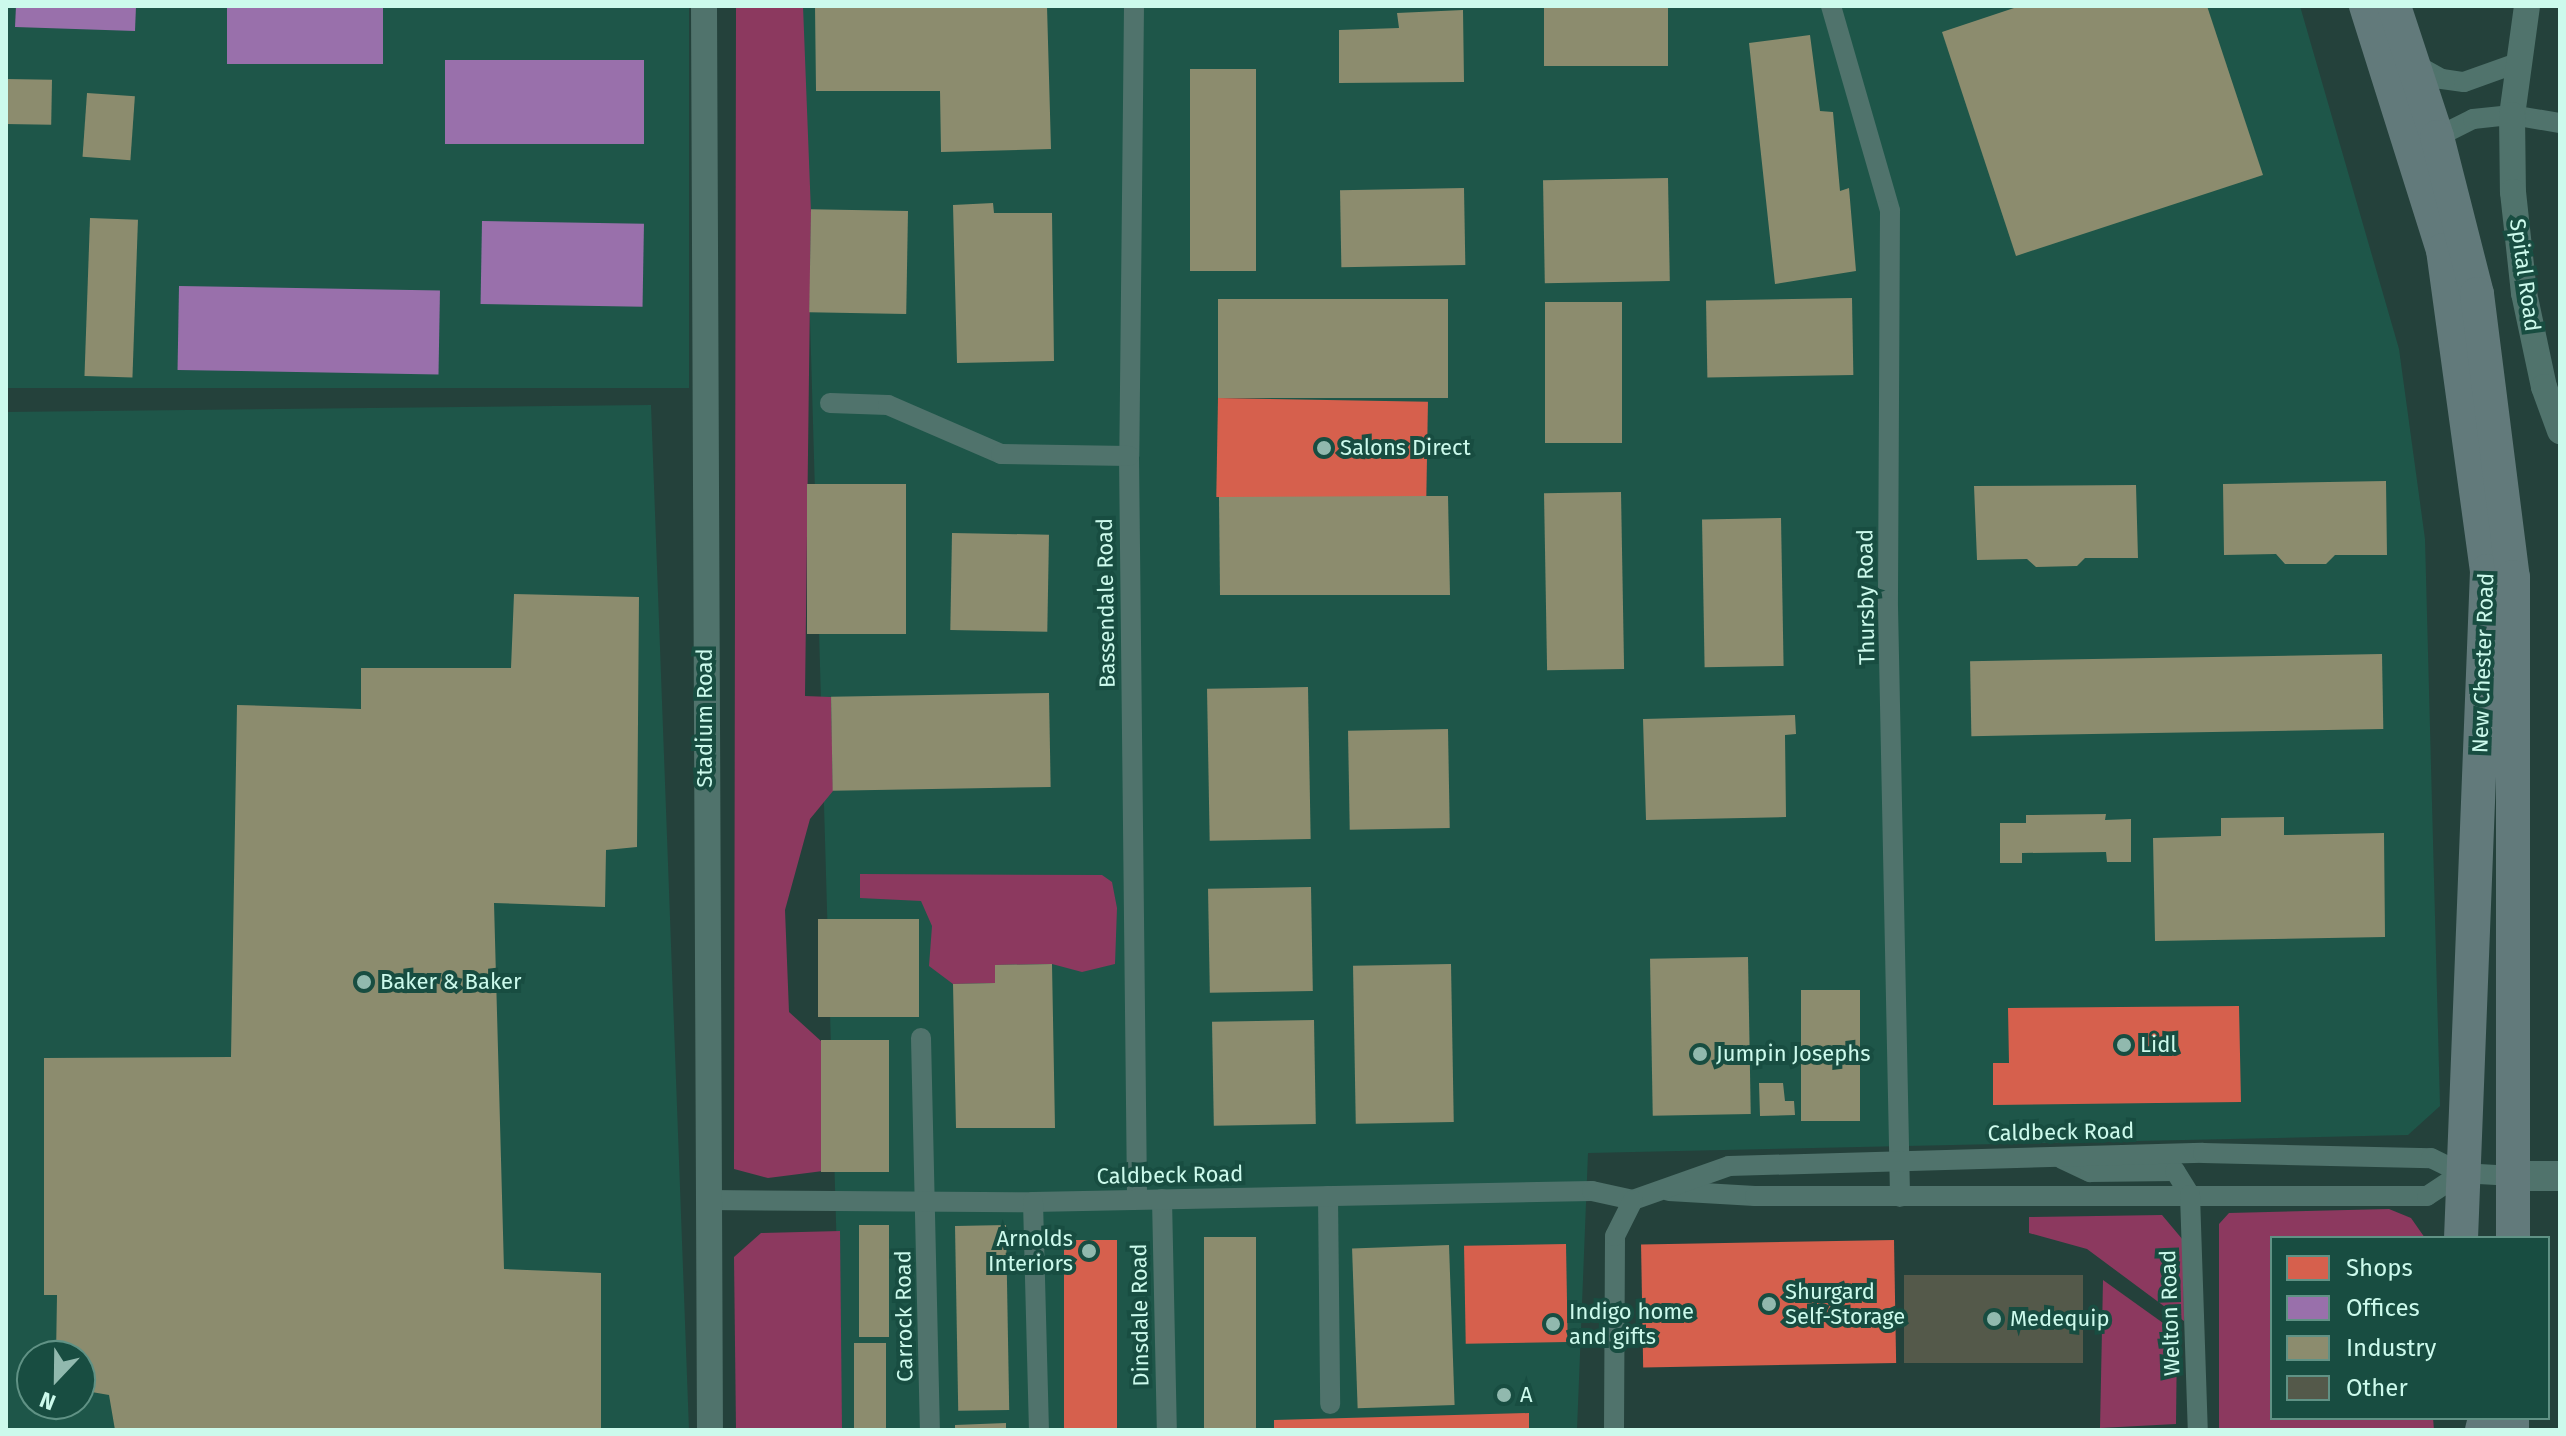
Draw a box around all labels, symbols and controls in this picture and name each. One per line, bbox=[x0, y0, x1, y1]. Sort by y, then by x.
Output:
street label: Spital Road bbox=[2504, 217, 2546, 333]
place label: Salons Direct bbox=[1340, 435, 1471, 461]
marker: Salons Direct bbox=[1315, 439, 1333, 457]
street label: Bassendale Road bbox=[1091, 518, 1121, 688]
street label: Thursby Road bbox=[1852, 529, 1880, 665]
street label: New Chester Road bbox=[2467, 572, 2499, 754]
street label: Stadium Road bbox=[692, 648, 718, 788]
place label: Baker & Baker bbox=[380, 969, 521, 995]
marker: Baker & Baker bbox=[355, 973, 373, 991]
place label: Lidl bbox=[2140, 1032, 2177, 1058]
marker: Lidl bbox=[2115, 1036, 2133, 1054]
place label: Jumpin Josephs bbox=[1716, 1041, 1870, 1067]
marker: Jumpin Josephs bbox=[1691, 1045, 1709, 1063]
street label: Caldbeck Road bbox=[1987, 1118, 2135, 1146]
street label: Caldbeck Road bbox=[1096, 1161, 1244, 1189]
place label: Arnolds Interiors bbox=[988, 1225, 1073, 1276]
legend bbox=[2270, 1236, 2550, 1420]
marker: Arnolds Interiors bbox=[1080, 1242, 1098, 1260]
street label: Dinsdale Road bbox=[1126, 1243, 1154, 1387]
street label: Welton Road bbox=[2155, 1249, 2185, 1377]
street label: Carrock Road bbox=[890, 1250, 918, 1382]
text: Shops bbox=[2346, 1254, 2413, 1282]
place label: Shurgard Self-Storage bbox=[1785, 1278, 1905, 1330]
text: Offices bbox=[2346, 1294, 2420, 1322]
marker: Shurgard Self-Storage bbox=[1760, 1295, 1778, 1313]
place label: Indigo home and gifts bbox=[1569, 1298, 1694, 1350]
place label: Medequip bbox=[2010, 1306, 2109, 1332]
marker: Medequip bbox=[1985, 1310, 2003, 1328]
marker: Indigo home and gifts bbox=[1544, 1315, 1562, 1333]
text: Industry bbox=[2346, 1334, 2436, 1362]
north arrow bbox=[16, 1340, 96, 1420]
text: Other bbox=[2346, 1374, 2408, 1402]
place label: A bbox=[1520, 1382, 1533, 1408]
text: N bbox=[36, 1386, 59, 1416]
marker: A bbox=[1495, 1386, 1513, 1404]

